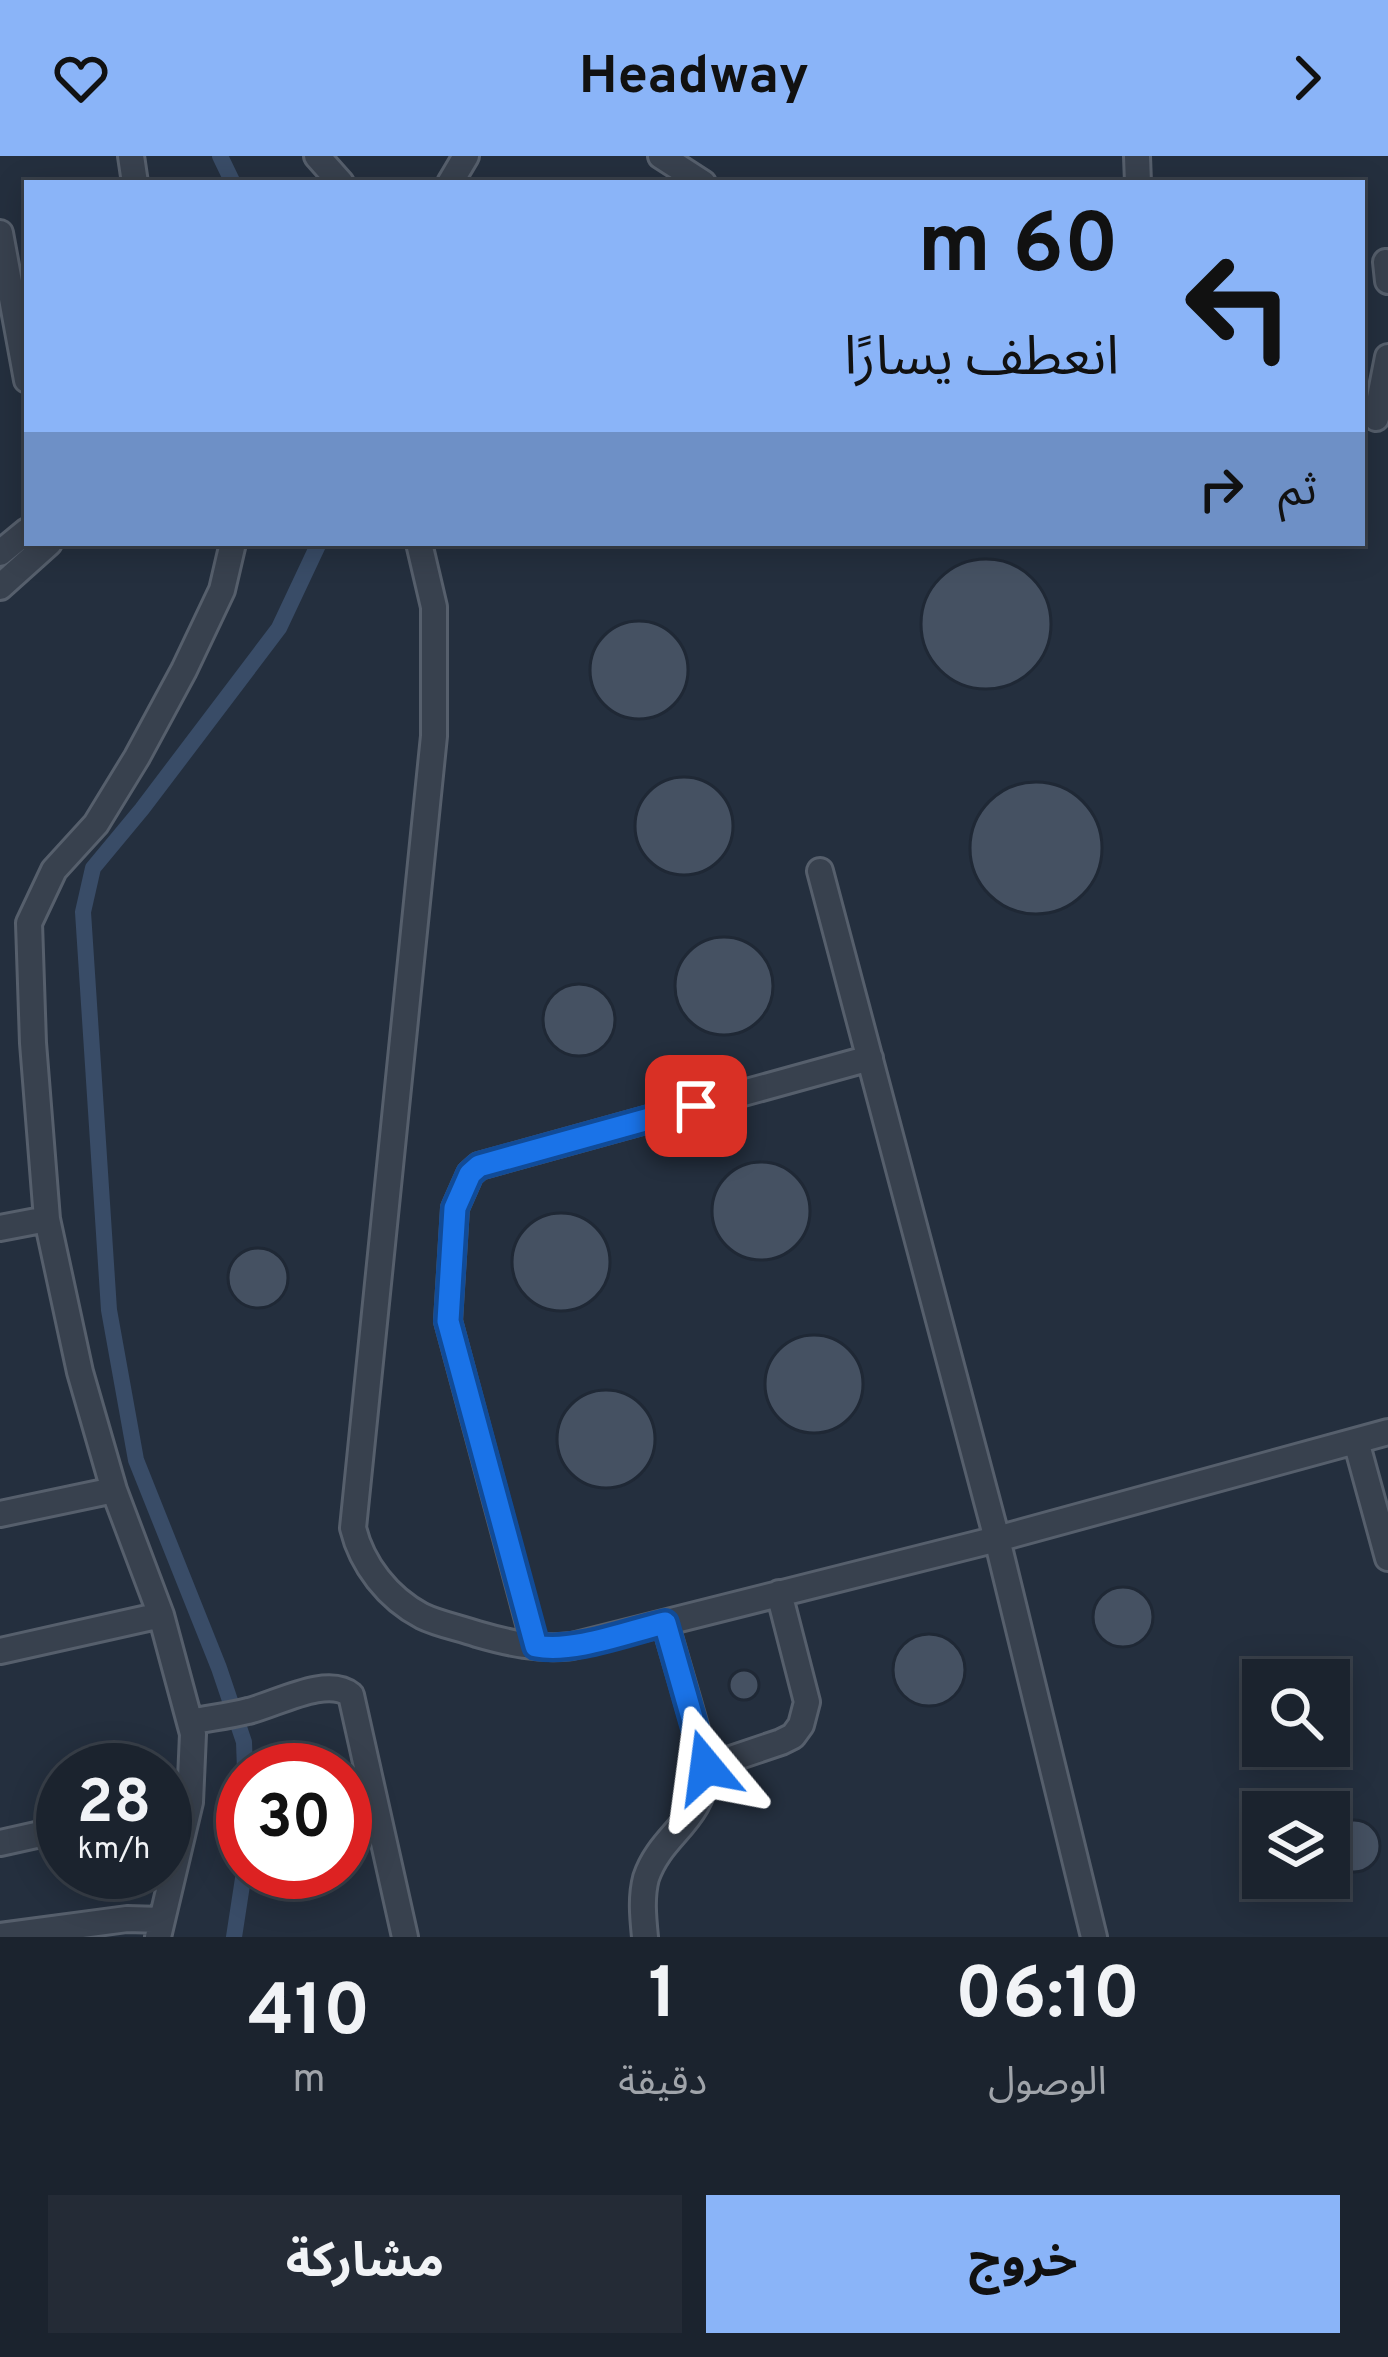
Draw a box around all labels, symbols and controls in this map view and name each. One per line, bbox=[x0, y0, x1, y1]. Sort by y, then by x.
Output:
text: Headway bbox=[579, 44, 809, 113]
icon: heart bbox=[48, 45, 114, 111]
icon: forward bbox=[1274, 45, 1340, 111]
text: 60 m bbox=[918, 196, 1119, 302]
icon: left bbox=[1161, 228, 1317, 384]
text: انعطف يسارًا bbox=[844, 326, 1119, 395]
icon: right bbox=[1188, 456, 1254, 522]
text: ثم bbox=[1278, 464, 1317, 521]
pin bbox=[645, 1055, 747, 1157]
icon: arrive bbox=[663, 1073, 729, 1139]
map controls bbox=[1242, 1659, 1350, 1899]
button: search bbox=[1242, 1659, 1350, 1767]
position arrow bbox=[643, 1704, 769, 1830]
speed limit sign: 30 bbox=[216, 1743, 372, 1899]
text: 28 bbox=[77, 1768, 151, 1844]
button: layers bbox=[1242, 1791, 1350, 1899]
text: km/h bbox=[78, 1832, 150, 1869]
text: 1 bbox=[648, 1952, 677, 2044]
text: 06:10 bbox=[955, 1952, 1140, 2044]
text: 410 bbox=[248, 1969, 370, 2061]
text: m bbox=[293, 2057, 326, 2106]
text: دقيقة bbox=[618, 2060, 707, 2109]
text: الوصول bbox=[988, 2060, 1107, 2109]
button: مشاركة bbox=[48, 2195, 682, 2333]
button: خروج bbox=[706, 2195, 1340, 2333]

